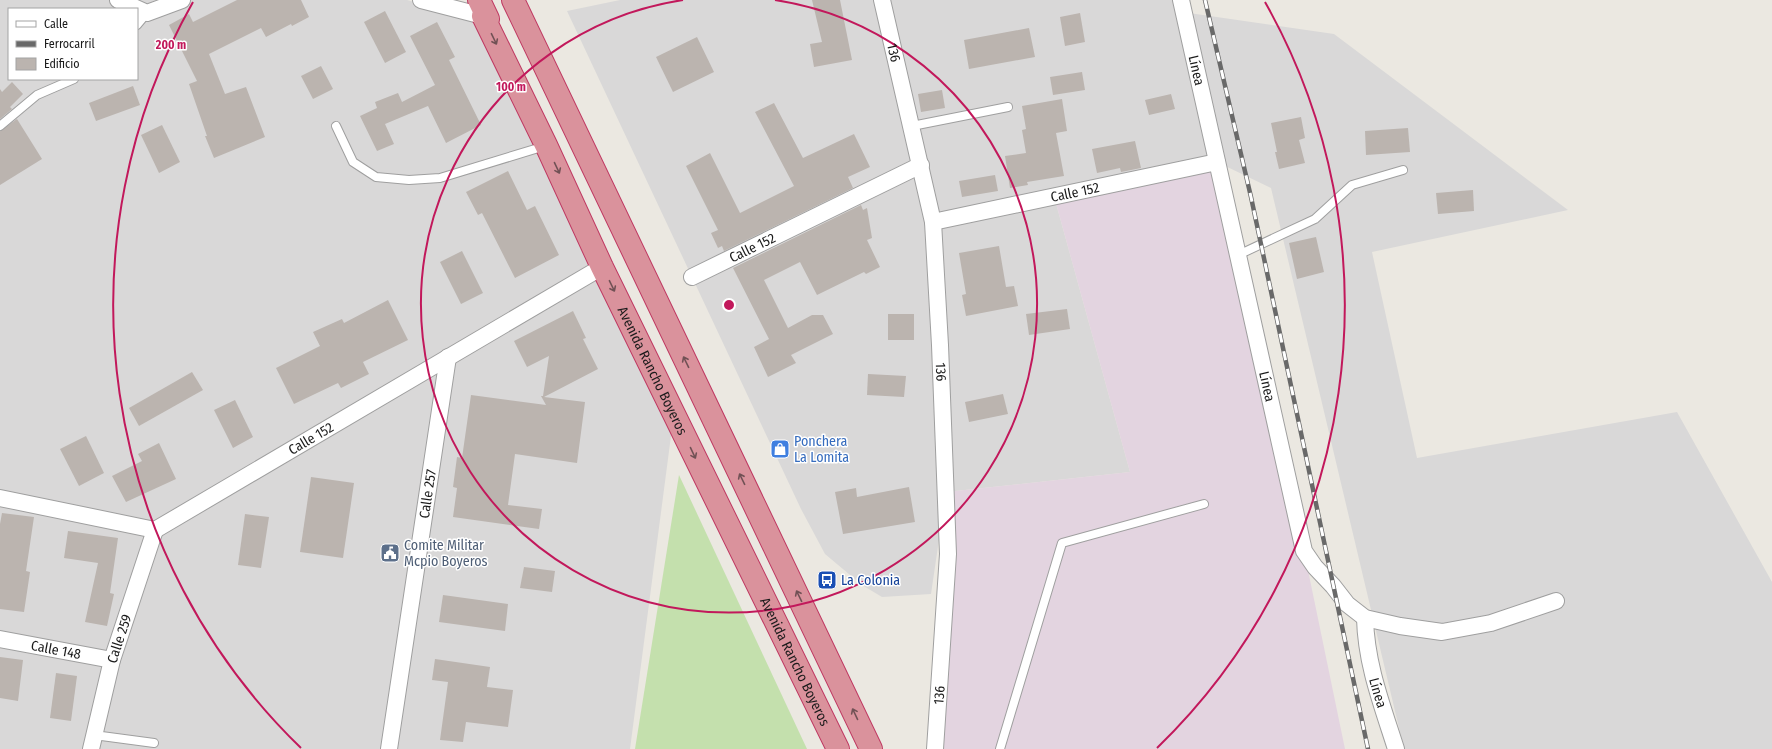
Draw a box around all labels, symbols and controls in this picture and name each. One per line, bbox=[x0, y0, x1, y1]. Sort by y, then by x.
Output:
legend bbox=[8, 8, 138, 80]
text: Calle bbox=[44, 17, 68, 31]
one-way arrow bbox=[491, 32, 498, 44]
text: Ferrocarril bbox=[44, 37, 95, 51]
text: 200 m bbox=[155, 38, 186, 52]
street label: 136 bbox=[883, 42, 904, 64]
street label: Línea bbox=[1185, 54, 1208, 87]
text: Edificio bbox=[44, 57, 80, 71]
text: 100 m bbox=[496, 80, 526, 94]
one-way arrow bbox=[554, 162, 561, 174]
street label: Calle 152 bbox=[1049, 179, 1101, 206]
street label: Calle 152 bbox=[727, 230, 778, 266]
one-way arrow bbox=[609, 280, 616, 292]
centre of rings bbox=[722, 298, 736, 312]
street label: Avenida Rancho Boyeros bbox=[614, 304, 691, 438]
one-way arrow bbox=[682, 356, 689, 368]
street label: 136 bbox=[932, 362, 949, 382]
street label: Línea bbox=[1255, 370, 1278, 404]
street label: Calle 152 bbox=[285, 419, 337, 459]
place label: Ponchera La Lomita bbox=[794, 433, 849, 466]
shop icon: Ponchera La Lomita bbox=[769, 438, 791, 460]
one-way arrow bbox=[690, 447, 697, 459]
street label: Calle 257 bbox=[416, 468, 440, 520]
one-way arrow bbox=[738, 473, 745, 485]
place label: Comite Militar Mcpio Boyeros bbox=[404, 537, 488, 570]
public building icon: Comite Militar Mcpio Boyeros bbox=[379, 542, 401, 564]
bus stop icon: La Colonia bbox=[816, 569, 838, 591]
place label: La Colonia bbox=[841, 572, 900, 589]
one-way arrow bbox=[794, 591, 802, 603]
street label: Avenida Rancho Boyeros bbox=[756, 595, 833, 729]
street label: Calle 259 bbox=[104, 612, 136, 665]
street label: Calle 148 bbox=[30, 637, 82, 663]
street label: Línea bbox=[1365, 676, 1390, 710]
street label: 136 bbox=[930, 685, 949, 705]
one-way arrow bbox=[851, 708, 858, 720]

